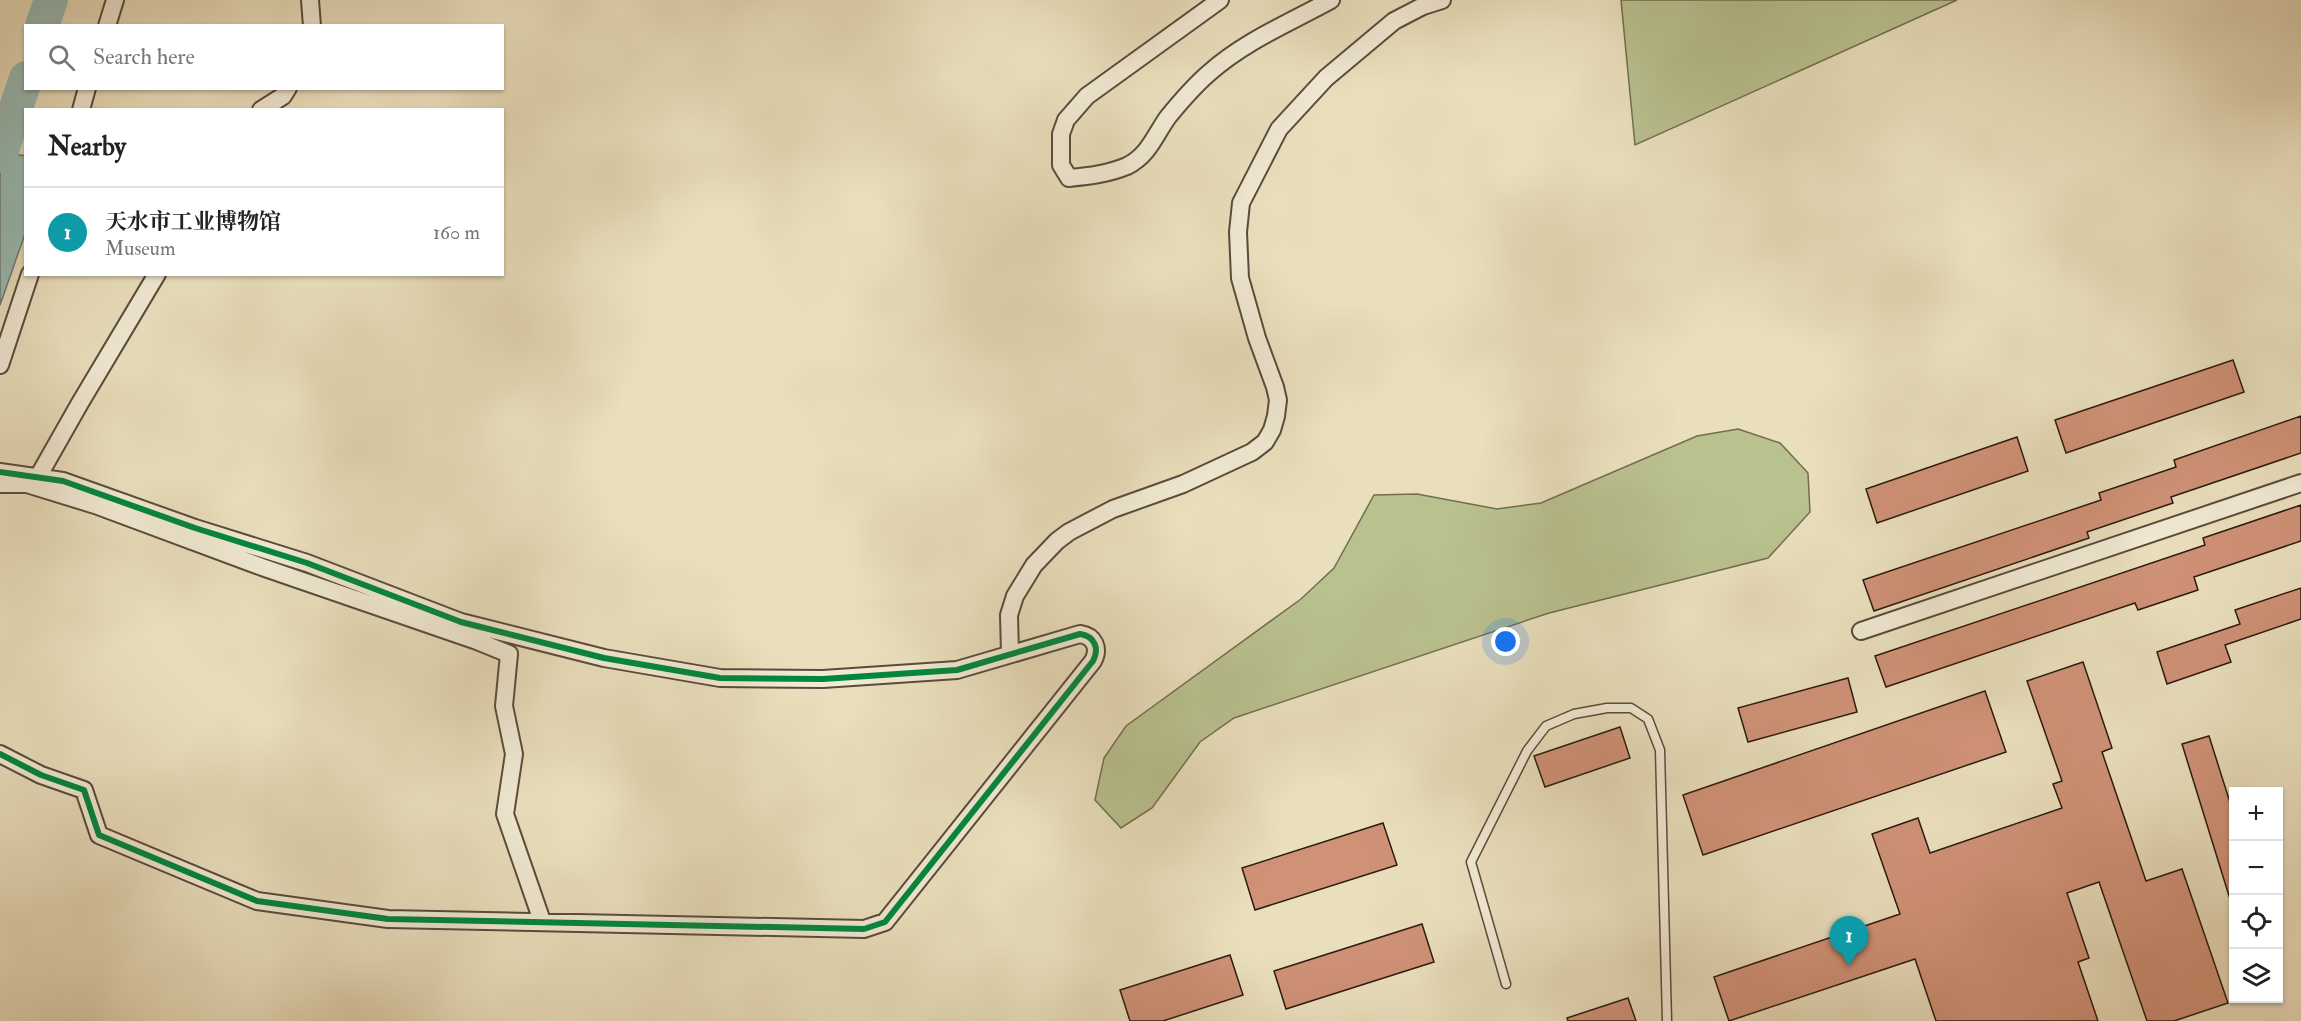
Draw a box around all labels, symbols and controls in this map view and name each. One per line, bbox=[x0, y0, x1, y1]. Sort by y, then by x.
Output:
search box bbox=[24, 24, 504, 90]
icon: search bbox=[45, 41, 78, 74]
text: Search here bbox=[93, 43, 195, 71]
text: Nearby bbox=[48, 131, 126, 163]
text: 天水市工业博物馆 bbox=[105, 208, 281, 236]
text: 1 bbox=[64, 220, 71, 245]
text: 160 m bbox=[433, 220, 480, 245]
text: Museum bbox=[105, 236, 175, 261]
your location bbox=[1491, 627, 1520, 656]
map controls bbox=[2229, 787, 2283, 1003]
button: + bbox=[2229, 787, 2283, 841]
button: − bbox=[2229, 841, 2283, 895]
button: locate bbox=[2229, 895, 2283, 949]
pin: 1 bbox=[1830, 916, 1868, 966]
button: layers bbox=[2229, 949, 2283, 1003]

